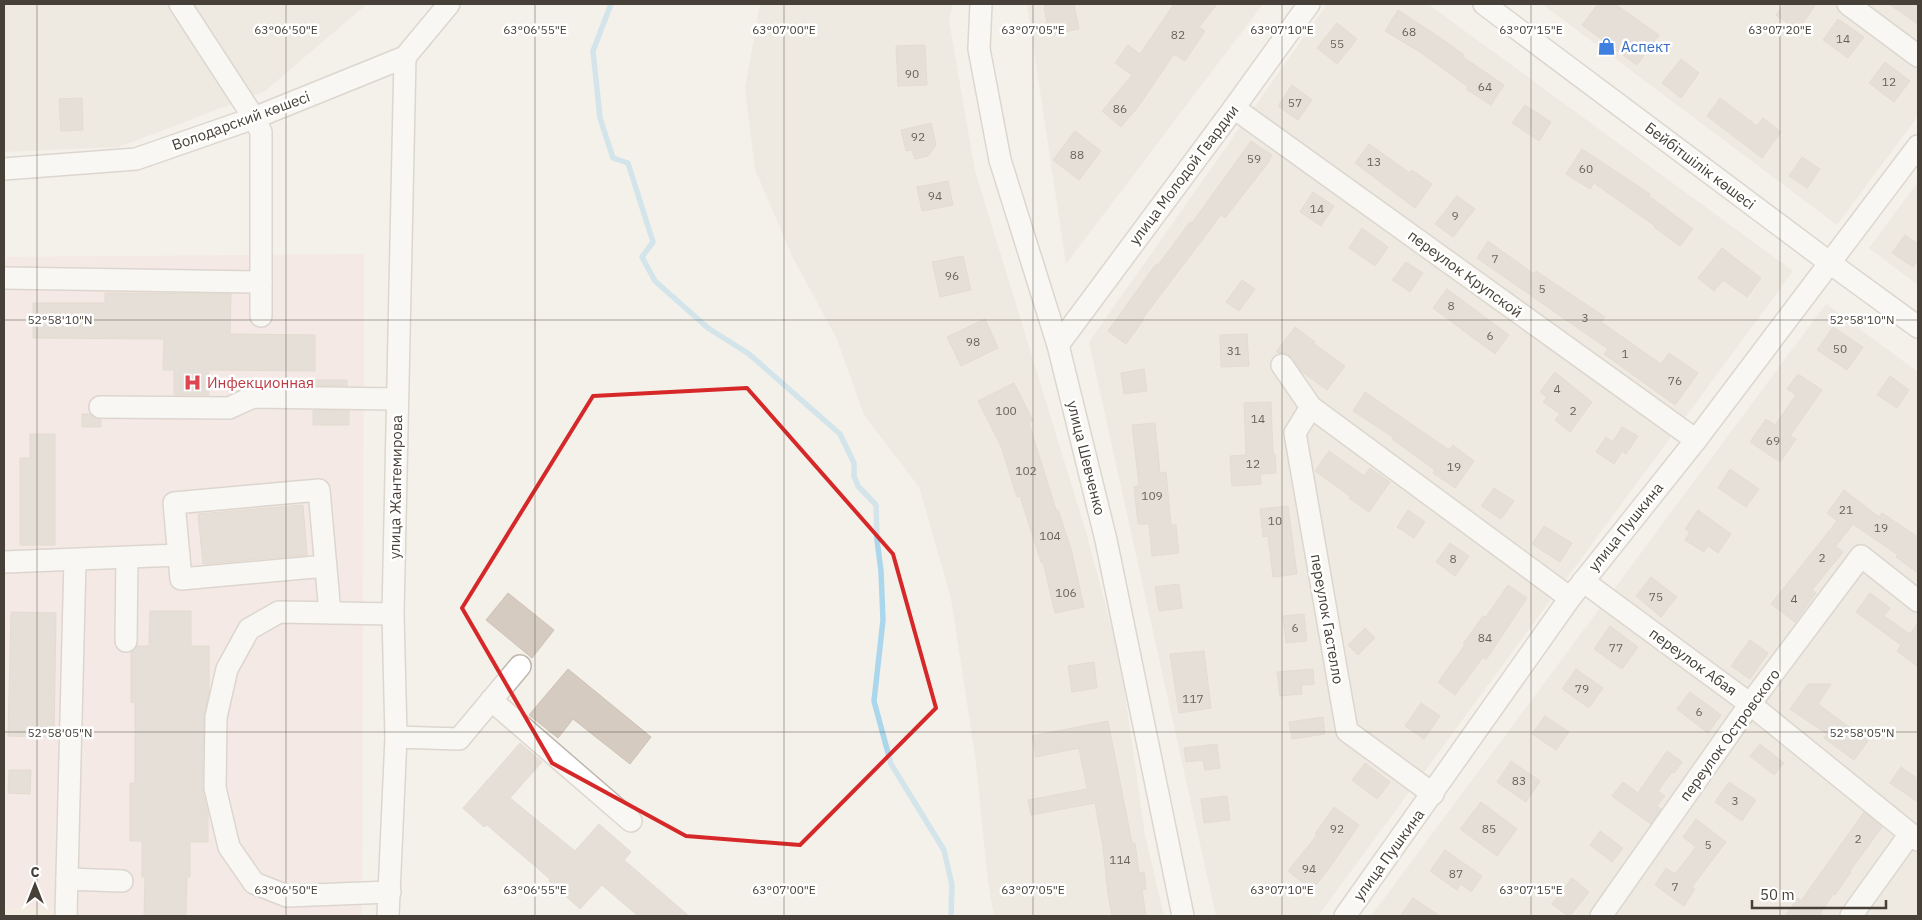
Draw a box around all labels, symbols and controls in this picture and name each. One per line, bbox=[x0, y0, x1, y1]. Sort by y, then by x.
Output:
text: 63°06'50"E bbox=[254, 22, 318, 37]
text: 63°06'55"E bbox=[503, 22, 567, 37]
text: 63°07'00"E bbox=[752, 22, 816, 37]
text: 63°07'05"E bbox=[1001, 22, 1065, 37]
text: 63°07'10"E bbox=[1250, 22, 1314, 37]
text: 63°07'15"E bbox=[1499, 22, 1563, 37]
text: 63°07'20"E bbox=[1748, 22, 1812, 37]
house number: 68 bbox=[1402, 24, 1416, 39]
house number: 82 bbox=[1171, 27, 1185, 42]
house number: 14 bbox=[1836, 31, 1850, 46]
house number: 55 bbox=[1330, 36, 1344, 51]
shop icon: Аспект bbox=[1597, 37, 1617, 57]
place label: Аспект bbox=[1621, 37, 1670, 56]
house number: 90 bbox=[905, 66, 919, 81]
house number: 12 bbox=[1882, 74, 1896, 89]
house number: 64 bbox=[1478, 79, 1492, 94]
street label: Володарский көшесі bbox=[169, 87, 312, 154]
house number: 57 bbox=[1288, 95, 1302, 110]
house number: 86 bbox=[1113, 101, 1127, 116]
street label: улица Молодой Гвардии bbox=[1125, 101, 1242, 248]
street label: Бейбітшілік көшесі bbox=[1641, 118, 1759, 213]
house number: 92 bbox=[911, 129, 925, 144]
house number: 88 bbox=[1070, 147, 1084, 162]
house number: 59 bbox=[1247, 151, 1261, 166]
house number: 13 bbox=[1367, 154, 1381, 169]
house number: 60 bbox=[1579, 161, 1593, 176]
house number: 94 bbox=[928, 188, 942, 203]
house number: 14 bbox=[1310, 201, 1324, 216]
house number: 9 bbox=[1451, 208, 1459, 223]
street label: переулок Крупской bbox=[1404, 226, 1526, 322]
house number: 7 bbox=[1491, 251, 1499, 266]
house number: 96 bbox=[945, 268, 959, 283]
house number: 5 bbox=[1538, 281, 1546, 296]
house number: 8 bbox=[1447, 298, 1455, 313]
house number: 3 bbox=[1581, 310, 1589, 325]
text: 52°58'10"N bbox=[27, 312, 93, 327]
text: 52°58'10"N bbox=[1829, 312, 1895, 327]
house number: 6 bbox=[1486, 328, 1494, 343]
house number: 98 bbox=[966, 334, 980, 349]
house number: 50 bbox=[1833, 341, 1847, 356]
house number: 31 bbox=[1227, 343, 1241, 358]
house number: 1 bbox=[1621, 346, 1629, 361]
hospital icon: Инфекционная bbox=[183, 373, 203, 393]
place label: Инфекционная bbox=[207, 373, 314, 392]
house number: 76 bbox=[1668, 373, 1682, 388]
house number: 4 bbox=[1553, 381, 1561, 396]
street label: улица Шевченко bbox=[1063, 399, 1110, 517]
house number: 100 bbox=[995, 403, 1017, 418]
house number: 2 bbox=[1569, 403, 1577, 418]
house number: 14 bbox=[1251, 411, 1265, 426]
street label: улица Жантемирова bbox=[385, 415, 406, 559]
house number: 69 bbox=[1766, 433, 1780, 448]
house number: 12 bbox=[1246, 456, 1260, 471]
house number: 19 bbox=[1447, 459, 1461, 474]
house number: 102 bbox=[1015, 463, 1037, 478]
street label: улица Пушкина bbox=[1584, 478, 1667, 575]
house number: 109 bbox=[1141, 488, 1163, 503]
house number: 21 bbox=[1839, 502, 1853, 517]
house number: 10 bbox=[1268, 513, 1282, 528]
house number: 19 bbox=[1874, 520, 1888, 535]
house number: 104 bbox=[1039, 528, 1061, 543]
house number: 2 bbox=[1818, 550, 1826, 565]
house number: 8 bbox=[1449, 551, 1457, 566]
street label: переулок Гастелло bbox=[1307, 552, 1348, 686]
house number: 106 bbox=[1055, 585, 1077, 600]
house number: 75 bbox=[1649, 589, 1663, 604]
house number: 4 bbox=[1790, 591, 1798, 606]
house number: 6 bbox=[1291, 620, 1299, 635]
street label: переулок Абая bbox=[1646, 623, 1741, 700]
house number: 84 bbox=[1478, 630, 1492, 645]
house number: 77 bbox=[1609, 640, 1623, 655]
street label: переулок Островского bbox=[1675, 665, 1784, 805]
house number: 79 bbox=[1575, 681, 1589, 696]
house number: 117 bbox=[1182, 691, 1204, 706]
house number: 6 bbox=[1695, 704, 1703, 719]
text: 52°58'05"N bbox=[27, 725, 93, 740]
text: 52°58'05"N bbox=[1829, 725, 1895, 740]
house number: 83 bbox=[1512, 773, 1526, 788]
house number: 3 bbox=[1731, 793, 1739, 808]
street label: улица Пушкина bbox=[1349, 805, 1428, 904]
house number: 92 bbox=[1330, 821, 1344, 836]
house number: 85 bbox=[1482, 821, 1496, 836]
house number: 2 bbox=[1854, 831, 1862, 846]
house number: 5 bbox=[1704, 837, 1712, 852]
house number: 114 bbox=[1109, 852, 1131, 867]
north arrow bbox=[10, 860, 60, 910]
house number: 94 bbox=[1302, 861, 1316, 876]
text: С bbox=[30, 863, 40, 881]
house number: 87 bbox=[1449, 866, 1463, 881]
scale bar bbox=[1752, 878, 1886, 910]
house number: 7 bbox=[1671, 879, 1679, 894]
text: 63°06'50"E bbox=[254, 882, 318, 897]
text: 63°06'55"E bbox=[503, 882, 567, 897]
text: 63°07'00"E bbox=[752, 882, 816, 897]
text: 63°07'05"E bbox=[1001, 882, 1065, 897]
text: 63°07'10"E bbox=[1250, 882, 1314, 897]
text: 63°07'15"E bbox=[1499, 882, 1563, 897]
text: 50 m bbox=[1760, 885, 1795, 904]

